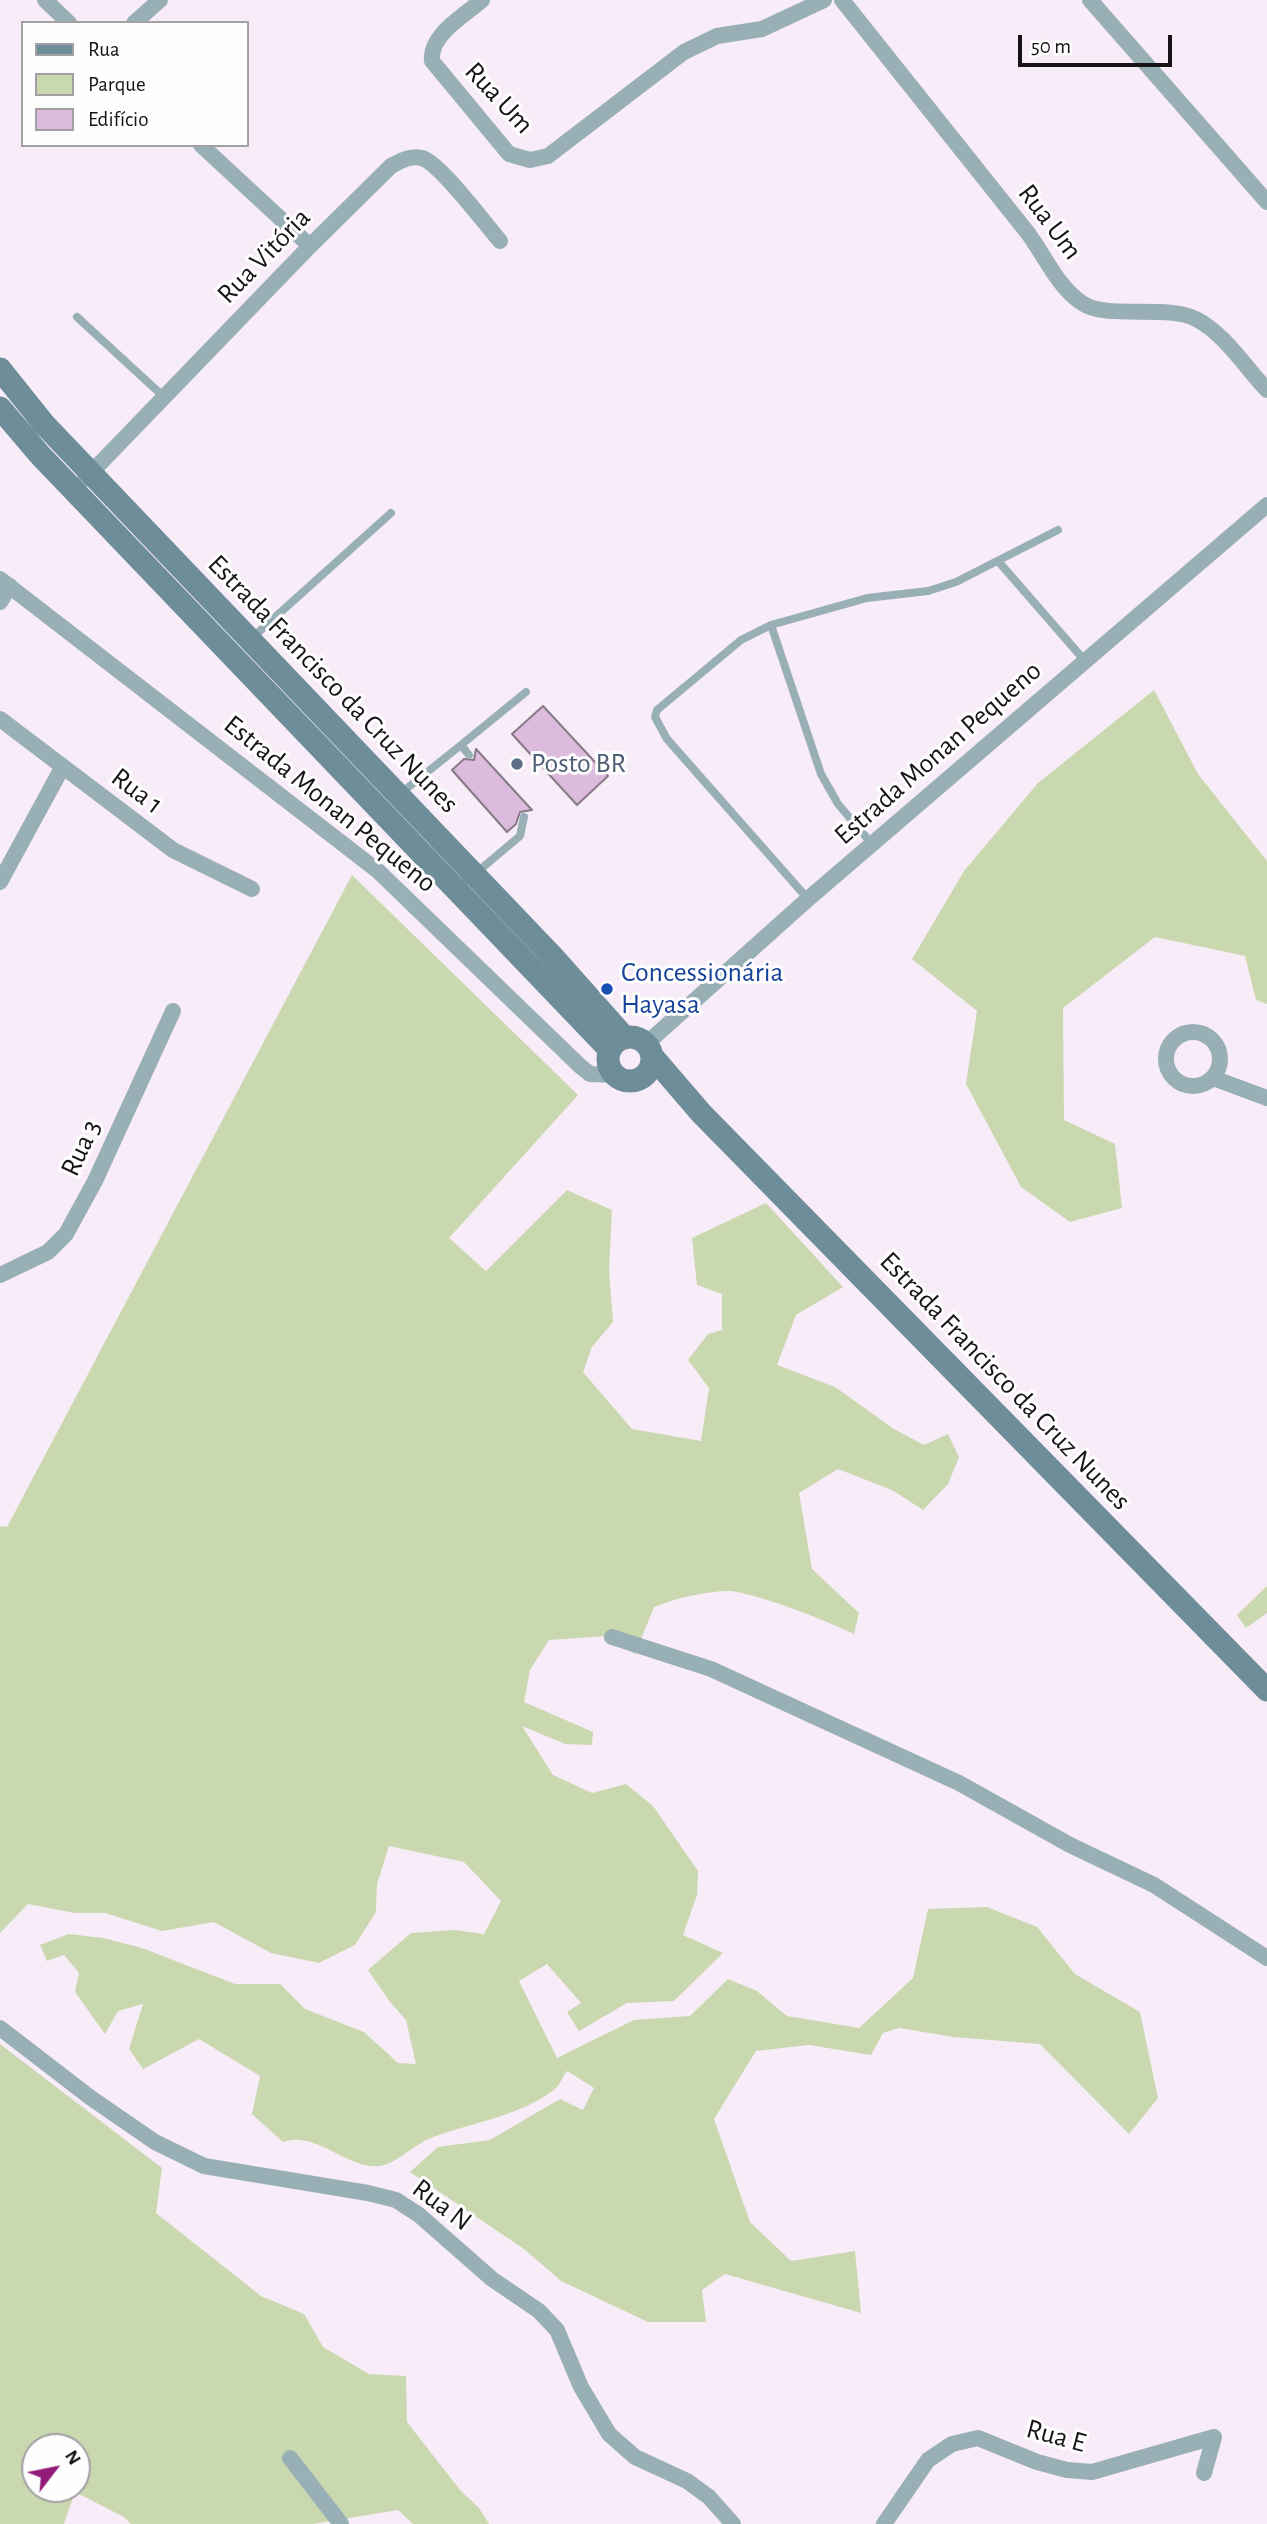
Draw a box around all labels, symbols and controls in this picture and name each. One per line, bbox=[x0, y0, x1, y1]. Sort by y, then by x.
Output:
legend bbox=[21, 21, 248, 147]
scale bar bbox=[1022, 21, 1176, 65]
text: 50 m bbox=[1031, 36, 1071, 57]
text: Rua bbox=[88, 39, 120, 60]
street label: Rua Um bbox=[457, 55, 541, 141]
text: Parque bbox=[88, 74, 146, 95]
text: Edifício bbox=[88, 109, 148, 130]
street label: Rua Um bbox=[1011, 177, 1089, 267]
street label: Rua Vitória bbox=[210, 201, 318, 311]
street label: Estrada Francisco da Cruz Nunes bbox=[201, 548, 465, 820]
street label: Estrada Monan Pequeno bbox=[828, 654, 1048, 852]
street label: Estrada Monan Pequeno bbox=[217, 708, 443, 900]
place label: Posto BR bbox=[531, 747, 626, 781]
marker: Posto BR bbox=[509, 756, 525, 772]
street label: Rua 1 bbox=[104, 761, 170, 821]
place label: Concessionária Hayasa bbox=[621, 956, 783, 1022]
marker: Concessionária Hayasa bbox=[599, 981, 615, 997]
street label: Rua 3 bbox=[53, 1114, 109, 1182]
street label: Estrada Francisco da Cruz Nunes bbox=[873, 1245, 1137, 1517]
street label: Rua N bbox=[406, 2172, 478, 2238]
street label: Rua E bbox=[1023, 2412, 1089, 2460]
north arrow bbox=[21, 2433, 91, 2503]
text: N bbox=[61, 2447, 84, 2468]

